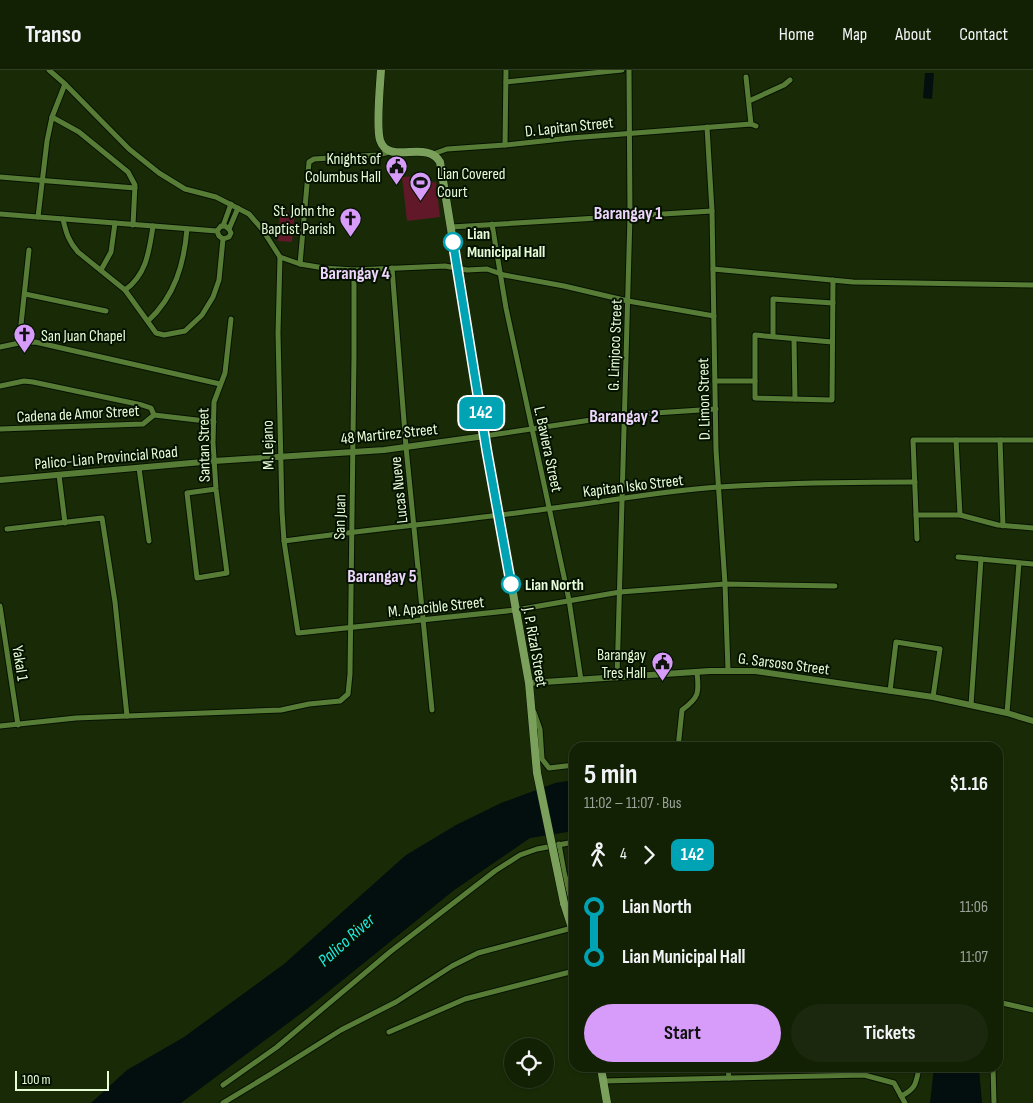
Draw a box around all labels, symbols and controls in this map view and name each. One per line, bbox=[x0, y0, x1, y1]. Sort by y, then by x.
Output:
text: Transo bbox=[25, 20, 81, 49]
text: Home bbox=[779, 24, 814, 45]
text: Map bbox=[842, 24, 867, 45]
text: About bbox=[895, 24, 931, 45]
text: Contact bbox=[959, 24, 1008, 45]
street label: D. Lapitan Street bbox=[524, 113, 614, 142]
place label: Knights of Columbus Hall bbox=[305, 150, 381, 187]
public building icon: Knights of Columbus Hall bbox=[385, 155, 409, 186]
place label: Lian Covered Court bbox=[437, 165, 506, 202]
sports icon: Lian Covered Court bbox=[409, 170, 433, 201]
place label: St. John the Baptist Parish bbox=[261, 202, 335, 239]
district label: Barangay 1 bbox=[594, 203, 662, 224]
church icon: St. John the Baptist Parish bbox=[339, 207, 363, 238]
place label: Lian Municipal Hall bbox=[467, 225, 545, 262]
marker: Lian Municipal Hall bbox=[443, 232, 463, 252]
district label: Barangay 4 bbox=[320, 263, 391, 284]
street label: G. Limjoco Street bbox=[604, 299, 627, 391]
church icon: San Juan Chapel bbox=[13, 323, 37, 354]
place label: San Juan Chapel bbox=[41, 327, 126, 346]
street label: D. Limon Street bbox=[694, 358, 715, 440]
line badge: 142 bbox=[452, 397, 510, 429]
street label: Cadena de Amor Street bbox=[16, 402, 140, 427]
text: 142 bbox=[469, 402, 493, 423]
street label: L. Baviera Street bbox=[529, 405, 566, 494]
district label: Barangay 2 bbox=[589, 406, 659, 427]
street label: Santan Street bbox=[194, 408, 215, 482]
street label: M. Lejano bbox=[259, 420, 278, 470]
street label: 48 Martirez Street bbox=[340, 420, 439, 449]
street label: Palico-Lian Provincial Road bbox=[34, 443, 179, 474]
street label: Lucas Nueve bbox=[387, 456, 412, 524]
street label: Kapitan Isko Street bbox=[582, 471, 685, 502]
street label: San Juan bbox=[331, 494, 350, 540]
district label: Barangay 5 bbox=[347, 566, 417, 587]
marker: Lian North bbox=[501, 574, 521, 594]
place label: Lian North bbox=[525, 576, 584, 595]
street label: M. Apacible Street bbox=[387, 593, 485, 622]
street label: J. P. Rizal Street bbox=[518, 605, 551, 689]
street label: Yakal 1 bbox=[7, 644, 32, 683]
place label: Barangay Tres Hall bbox=[597, 646, 646, 683]
street label: G. Sarsoso Street bbox=[737, 649, 831, 680]
public building icon: Barangay Tres Hall bbox=[650, 651, 674, 682]
text: 5 min bbox=[584, 758, 637, 791]
text: $1.16 bbox=[950, 773, 988, 796]
text: 11:02 – 11:07 · Bus bbox=[584, 794, 681, 813]
icon: walk bbox=[584, 841, 612, 869]
icon: forward bbox=[635, 841, 663, 869]
text: 142 bbox=[681, 844, 704, 865]
text: 4 bbox=[620, 845, 627, 864]
text: Lian North bbox=[622, 896, 692, 919]
text: 11:06 bbox=[960, 898, 988, 917]
water label: Palico River bbox=[314, 909, 380, 971]
text: Lian Municipal Hall bbox=[622, 946, 745, 969]
text: 11:07 bbox=[960, 948, 988, 967]
button: Start bbox=[584, 1004, 781, 1062]
button: Tickets bbox=[791, 1004, 988, 1062]
map controls bbox=[504, 1038, 554, 1088]
button: locate bbox=[504, 1038, 554, 1088]
scale bar bbox=[15, 1068, 109, 1091]
text: 100 m bbox=[22, 1071, 51, 1088]

